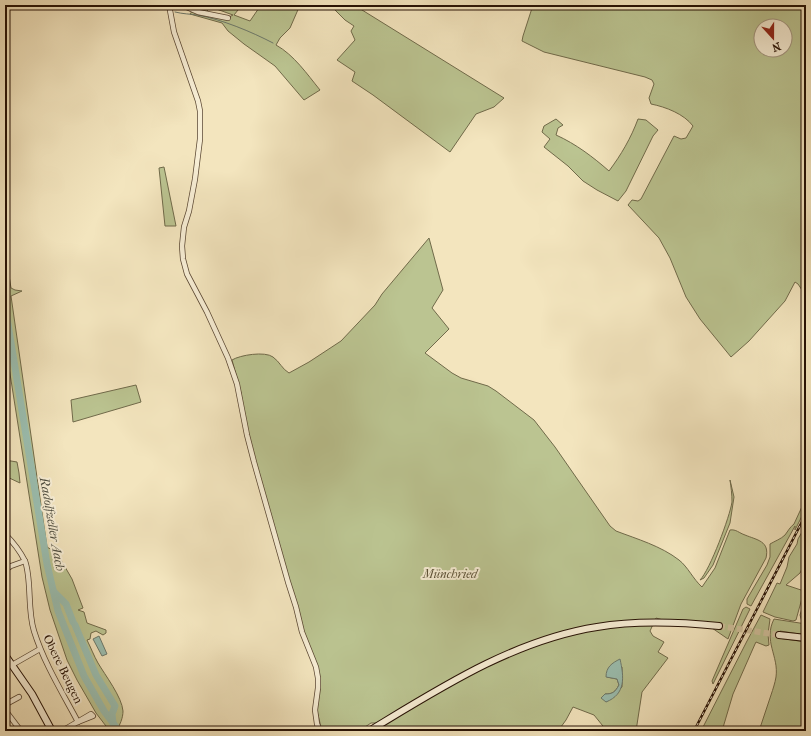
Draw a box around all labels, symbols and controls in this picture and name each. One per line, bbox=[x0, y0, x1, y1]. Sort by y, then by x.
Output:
north arrow bbox=[753, 18, 793, 58]
text: N bbox=[770, 39, 783, 55]
water label: Radolfzeller Aach bbox=[37, 475, 68, 572]
park label: Münchried bbox=[422, 567, 479, 581]
street label: Obere Beugen bbox=[40, 632, 86, 706]

